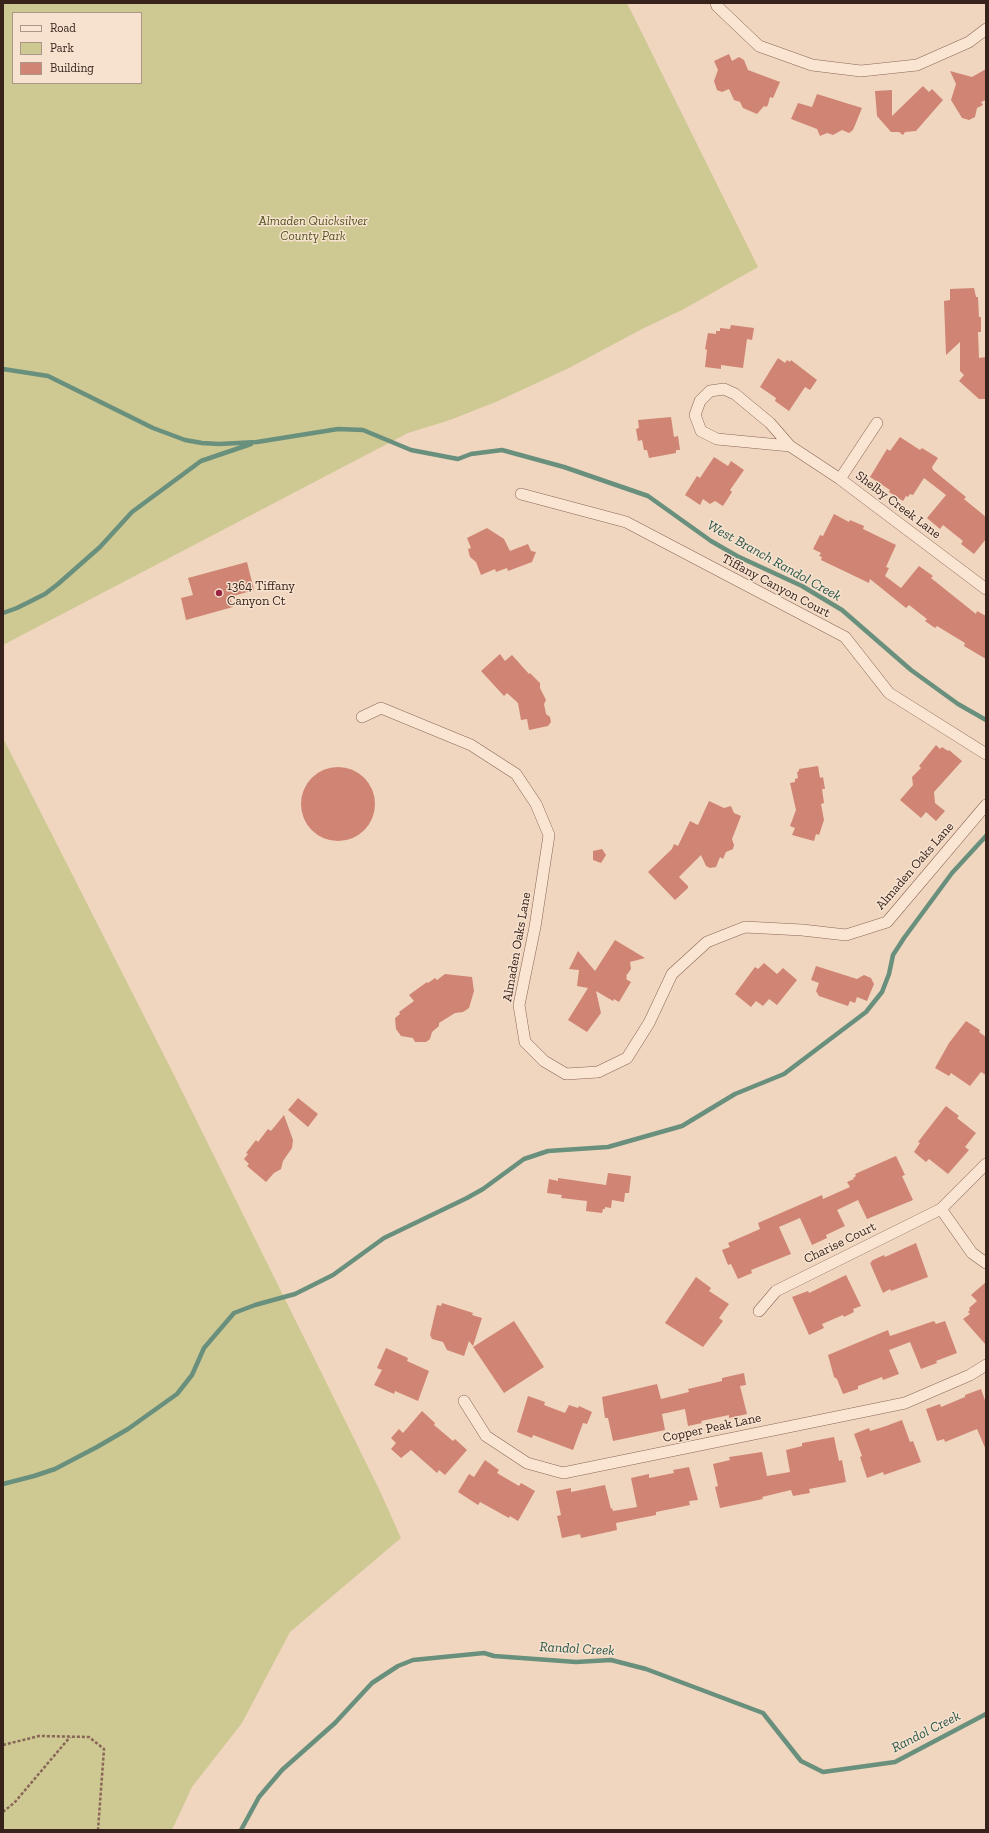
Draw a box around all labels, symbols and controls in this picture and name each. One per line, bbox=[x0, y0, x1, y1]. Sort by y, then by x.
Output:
legend bbox=[12, 12, 142, 84]
text: Road bbox=[50, 21, 76, 35]
text: Park bbox=[50, 41, 74, 55]
text: Building bbox=[50, 61, 94, 75]
park label: Almaden Quicksilver County Park bbox=[258, 213, 368, 244]
street label: Shelby Creek Lane bbox=[852, 468, 944, 542]
water label: West Branch Randol Creek bbox=[704, 517, 844, 605]
street label: Tiffany Canyon Court bbox=[719, 551, 833, 621]
place label: 1364 Tiffany Canyon Ct bbox=[227, 578, 295, 609]
marker: 1364 Tiffany Canyon Ct bbox=[214, 588, 224, 598]
street label: Almaden Oaks Lane bbox=[873, 819, 957, 913]
street label: Almaden Oaks Lane bbox=[500, 891, 534, 1003]
street label: Charise Court bbox=[801, 1219, 879, 1267]
street label: Copper Peak Lane bbox=[661, 1410, 763, 1446]
water label: Randol Creek bbox=[539, 1639, 615, 1659]
water label: Randol Creek bbox=[889, 1707, 963, 1757]

